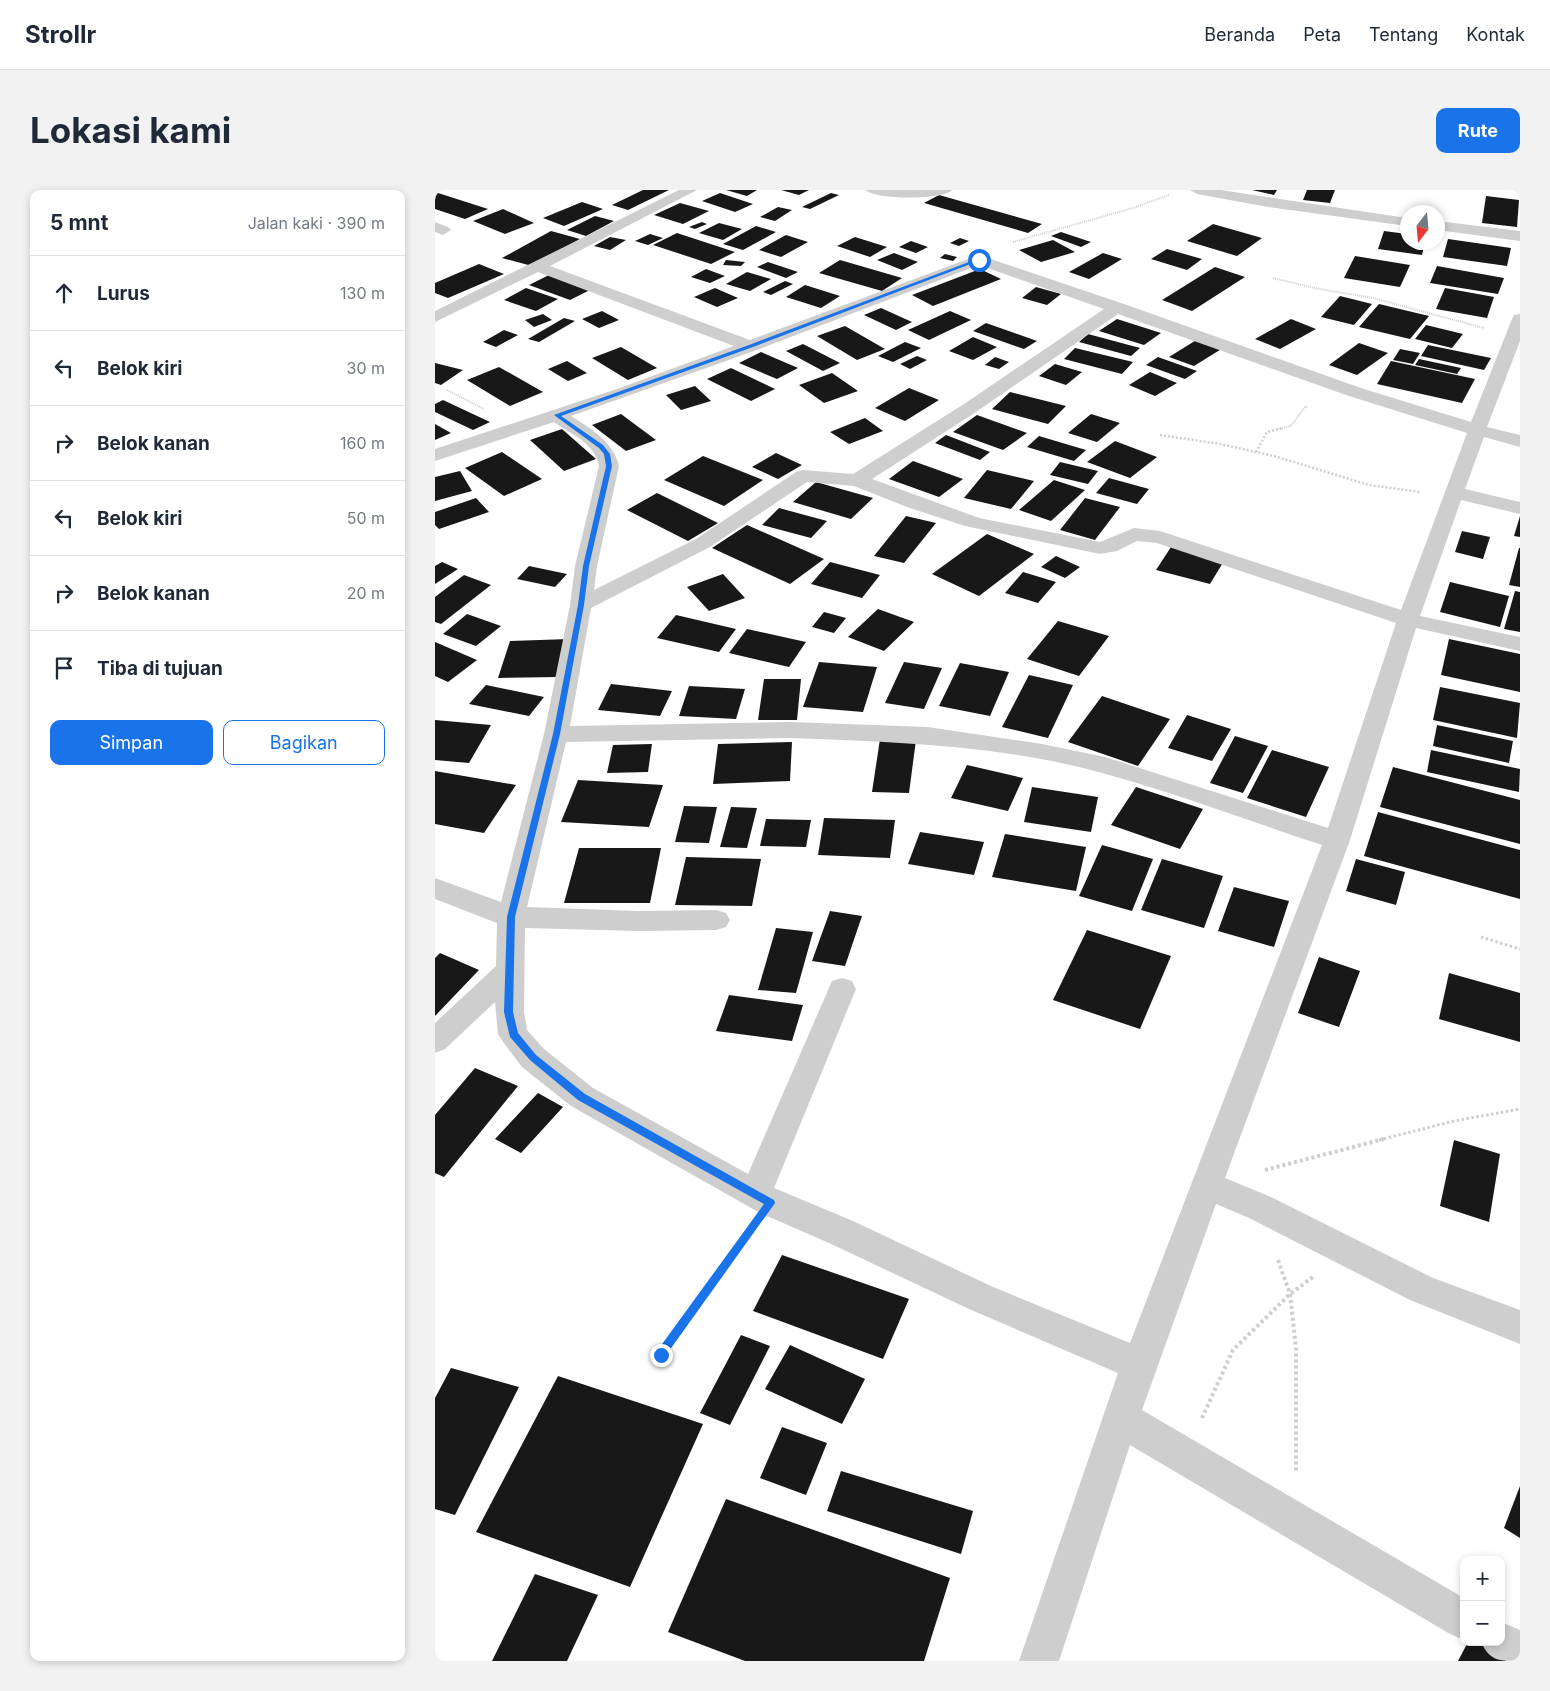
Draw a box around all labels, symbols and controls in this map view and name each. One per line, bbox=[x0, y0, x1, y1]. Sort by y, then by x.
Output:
text: Strollr bbox=[25, 20, 96, 49]
text: Beranda bbox=[1204, 24, 1275, 45]
text: Peta bbox=[1303, 24, 1341, 45]
text: Tentang bbox=[1369, 24, 1438, 45]
text: Kontak bbox=[1466, 24, 1525, 45]
button: Rute bbox=[1436, 108, 1520, 153]
text: Lokasi kami bbox=[30, 109, 231, 151]
north arrow bbox=[1400, 205, 1445, 250]
text: 5 mnt bbox=[50, 210, 108, 235]
text: Jalan kaki · 390 m bbox=[248, 213, 385, 233]
route start bbox=[968, 249, 991, 272]
icon: ahead bbox=[50, 279, 78, 307]
text: Lurus bbox=[97, 282, 150, 305]
text: 130 m bbox=[340, 283, 385, 303]
icon: left bbox=[50, 354, 78, 382]
text: Belok kiri bbox=[97, 357, 182, 380]
text: 30 m bbox=[347, 358, 385, 378]
icon: right bbox=[50, 429, 78, 457]
text: Belok kanan bbox=[97, 432, 210, 455]
text: 160 m bbox=[340, 433, 385, 453]
icon: left bbox=[50, 504, 78, 532]
text: Belok kiri bbox=[97, 507, 182, 530]
text: 50 m bbox=[347, 508, 385, 528]
icon: right bbox=[50, 579, 78, 607]
text: Belok kanan bbox=[97, 582, 210, 605]
text: 20 m bbox=[347, 583, 385, 603]
icon: arrive bbox=[50, 654, 78, 682]
text: Tiba di tujuan bbox=[97, 657, 223, 680]
button: Simpan bbox=[50, 720, 213, 765]
button: Bagikan bbox=[223, 720, 385, 765]
route end bbox=[650, 1344, 673, 1367]
map controls bbox=[1460, 1556, 1505, 1646]
button: + bbox=[1460, 1556, 1505, 1601]
button: − bbox=[1460, 1601, 1505, 1646]

